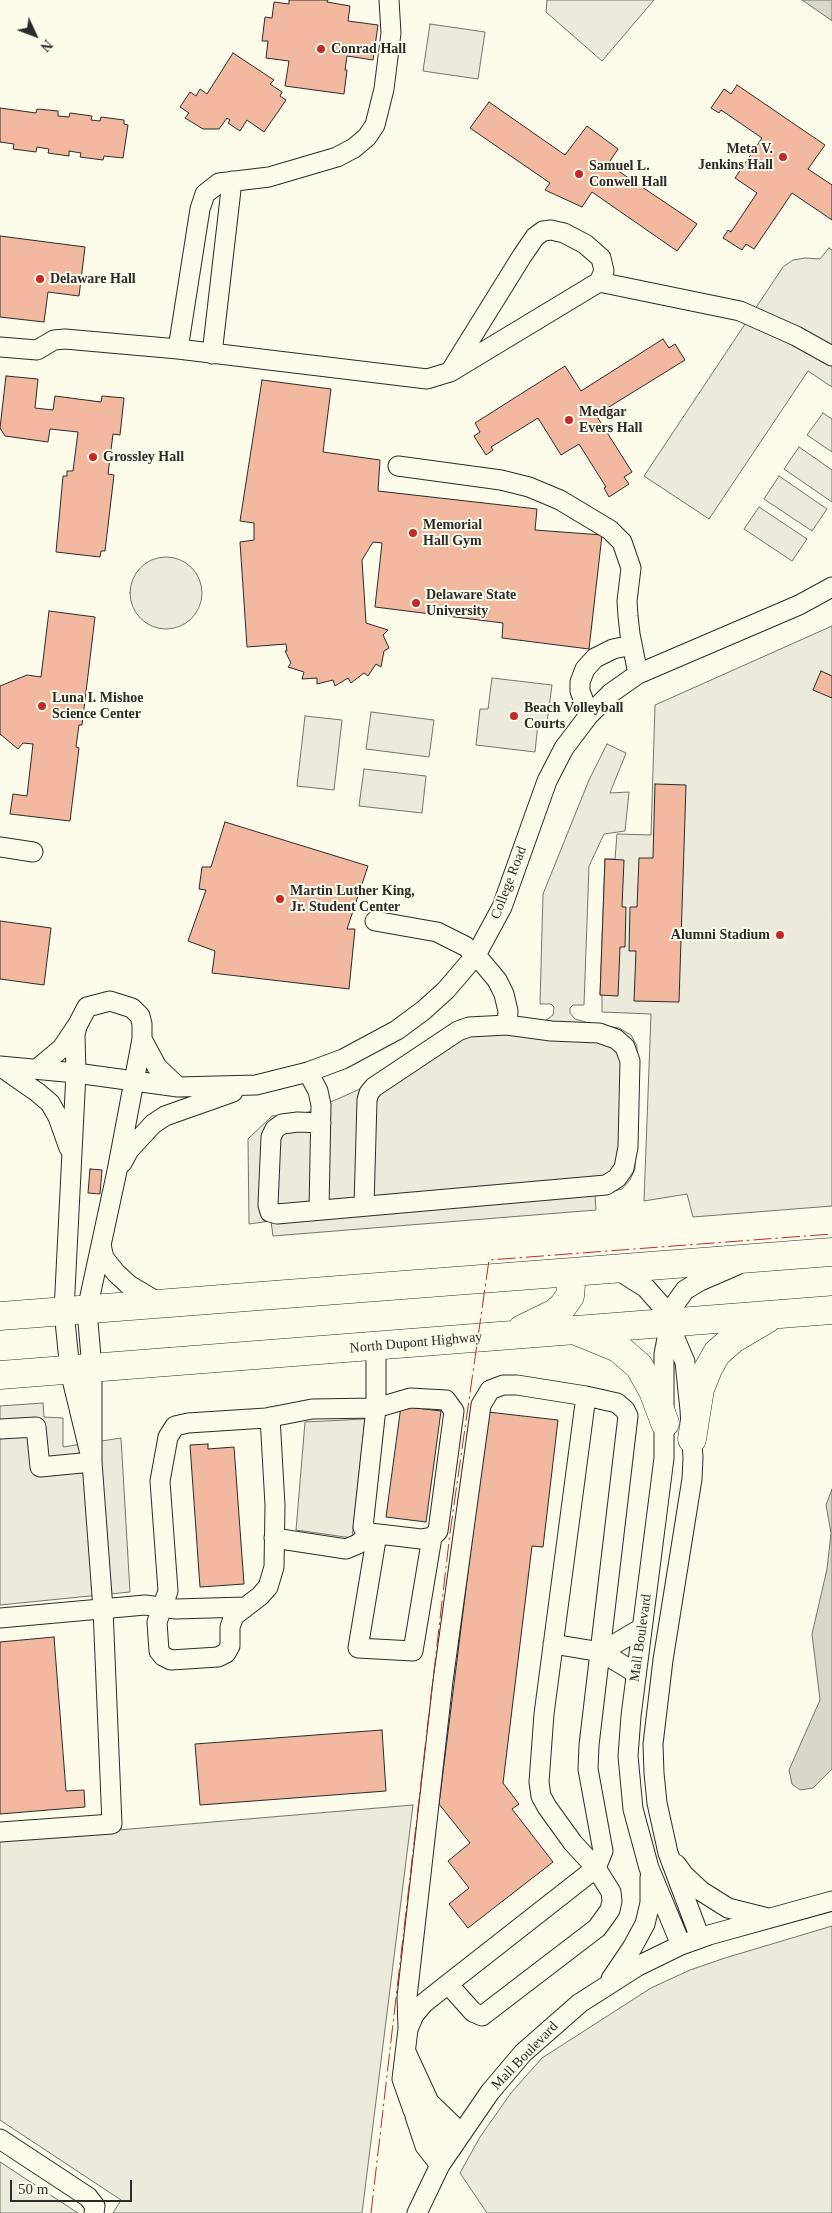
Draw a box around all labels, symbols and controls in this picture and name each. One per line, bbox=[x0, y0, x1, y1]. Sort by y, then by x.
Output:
north arrow bbox=[10, 10, 60, 60]
text: N bbox=[37, 37, 55, 54]
place label: Conrad Hall bbox=[331, 41, 406, 57]
marker: Conrad Hall bbox=[315, 43, 327, 55]
place label: Meta V. Jenkins Hall bbox=[698, 141, 773, 174]
marker: Meta V. Jenkins Hall bbox=[777, 151, 789, 163]
place label: Samuel L. Conwell Hall bbox=[589, 158, 667, 190]
marker: Samuel L. Conwell Hall bbox=[573, 168, 585, 180]
place label: Delaware Hall bbox=[50, 271, 136, 287]
marker: Delaware Hall bbox=[34, 273, 46, 285]
place label: Medgar Evers Hall bbox=[579, 404, 642, 437]
marker: Medgar Evers Hall bbox=[563, 414, 575, 426]
place label: Grossley Hall bbox=[103, 449, 184, 465]
marker: Grossley Hall bbox=[87, 451, 99, 463]
place label: Memorial Hall Gym bbox=[423, 517, 482, 550]
marker: Memorial Hall Gym bbox=[407, 527, 419, 539]
place label: Delaware State University bbox=[426, 587, 516, 620]
marker: Delaware State University bbox=[410, 597, 422, 609]
place label: Luna I. Mishoe Science Center bbox=[52, 690, 143, 722]
marker: Luna I. Mishoe Science Center bbox=[36, 700, 48, 712]
place label: Beach Volleyball Courts bbox=[524, 700, 623, 732]
marker: Beach Volleyball Courts bbox=[508, 710, 520, 722]
street label: College Road bbox=[487, 844, 531, 922]
place label: Martin Luther King, Jr. Student Center bbox=[290, 883, 415, 916]
marker: Martin Luther King, Jr. Student Center bbox=[274, 893, 286, 905]
place label: Alumni Stadium bbox=[671, 927, 770, 943]
marker: Alumni Stadium bbox=[774, 929, 786, 941]
street label: North Dupont Highway bbox=[349, 1329, 483, 1357]
street label: Mall Boulevard bbox=[627, 1593, 655, 1683]
street label: Mall Boulevard bbox=[488, 2018, 562, 2094]
scale bar bbox=[12, 2170, 135, 2202]
text: 50 m bbox=[18, 2181, 48, 2197]

